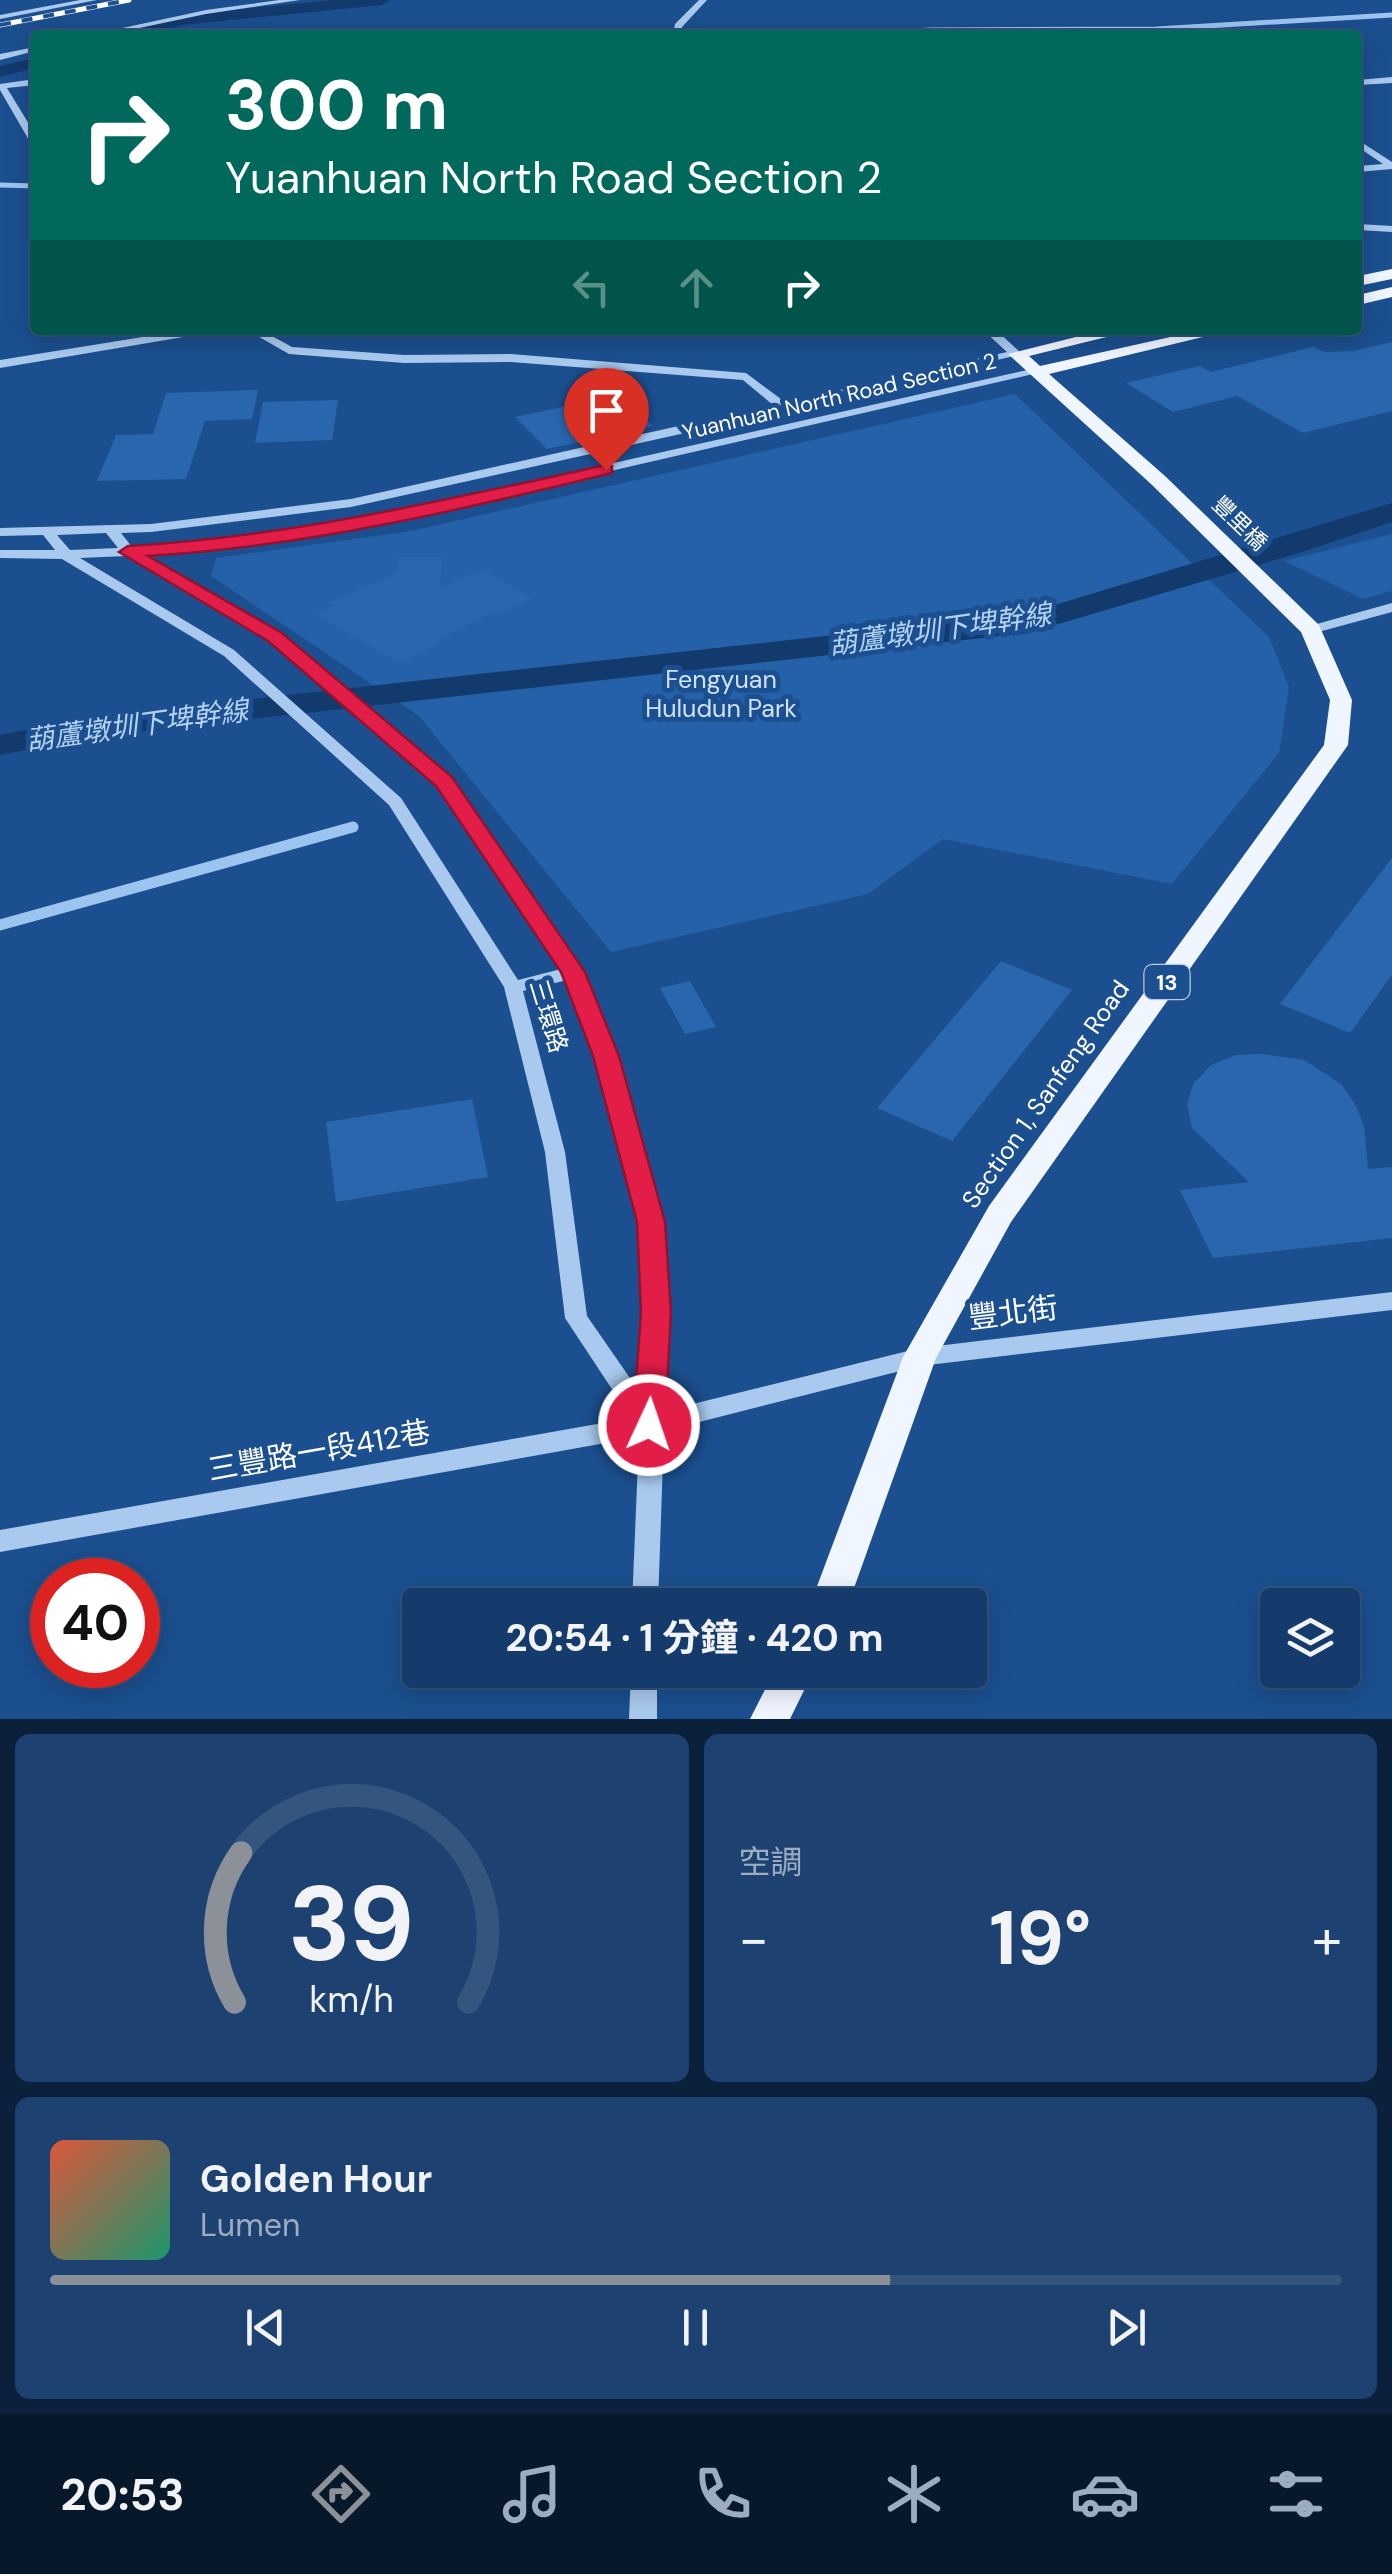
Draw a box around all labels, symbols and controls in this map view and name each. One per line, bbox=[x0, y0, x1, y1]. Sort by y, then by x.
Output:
text: 300 m bbox=[225, 60, 448, 151]
icon: right bbox=[60, 70, 190, 200]
text: Yuanhuan North Road Section 2 bbox=[225, 148, 882, 207]
icon: left bbox=[564, 260, 619, 315]
icon: ahead bbox=[669, 260, 724, 315]
icon: right bbox=[774, 260, 829, 315]
street label: Yuanhuan North Road Section 2 bbox=[679, 346, 999, 447]
pin bbox=[564, 368, 649, 471]
icon: arrive bbox=[579, 383, 634, 438]
street label: 豐里橋 bbox=[1206, 490, 1273, 557]
water label: 葫蘆墩圳下埤幹線 bbox=[827, 595, 1057, 663]
park label: Fengyuan Huludun Park bbox=[645, 663, 797, 725]
water label: 葫蘆墩圳下埤幹線 bbox=[24, 691, 254, 759]
road number: 13 bbox=[1144, 965, 1190, 999]
street label: Section 1, Sanfeng Road bbox=[954, 974, 1137, 1215]
street label: 三環路 bbox=[522, 975, 575, 1057]
street label: 豐北街 bbox=[966, 1288, 1060, 1337]
position arrow bbox=[597, 1373, 701, 1477]
street label: 三豐路一段412巷 bbox=[205, 1412, 433, 1489]
speed limit sign: 40 bbox=[30, 1558, 160, 1688]
map controls bbox=[1260, 1588, 1360, 1688]
button: layers bbox=[1260, 1588, 1360, 1688]
text: 20:54 · 1 分鐘 · 420 m bbox=[505, 1613, 884, 1663]
text: 空調 bbox=[739, 1841, 803, 1883]
text: 39 bbox=[289, 1857, 415, 1992]
text: 19° bbox=[989, 1890, 1091, 1987]
text: − bbox=[739, 1903, 769, 1975]
text: + bbox=[1312, 1903, 1342, 1975]
text: km/h bbox=[310, 1977, 394, 2023]
text: Golden Hour bbox=[200, 2154, 432, 2204]
text: Lumen bbox=[200, 2204, 300, 2246]
icon: previous bbox=[238, 2300, 293, 2355]
icon: pause bbox=[668, 2300, 723, 2355]
icon: next bbox=[1099, 2300, 1154, 2355]
icon: directions bbox=[306, 2459, 376, 2529]
icon: music bbox=[497, 2459, 567, 2529]
icon: phone bbox=[688, 2459, 758, 2529]
icon: climate bbox=[879, 2459, 949, 2529]
icon: car bbox=[1070, 2459, 1140, 2529]
icon: filters bbox=[1261, 2459, 1331, 2529]
text: 20:53 bbox=[61, 2465, 185, 2524]

